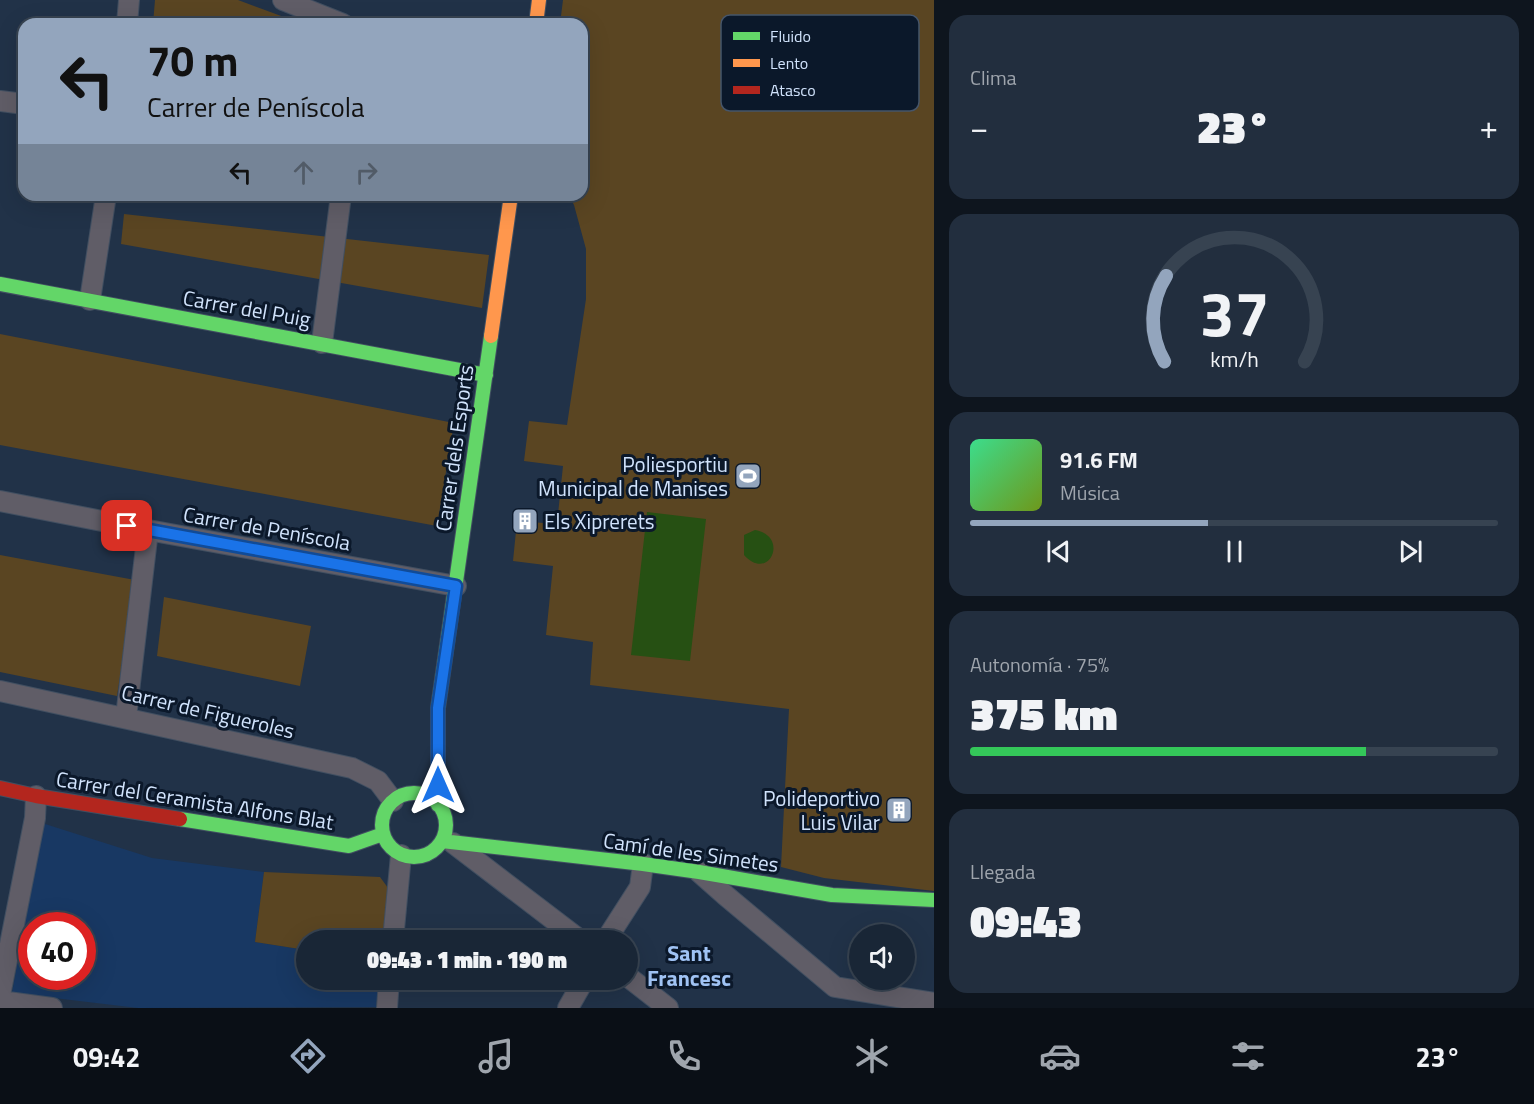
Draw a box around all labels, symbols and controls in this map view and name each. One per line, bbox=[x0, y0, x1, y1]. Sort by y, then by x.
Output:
legend bbox=[721, 15, 919, 111]
text: Fluido bbox=[770, 24, 811, 48]
text: 70 m bbox=[147, 28, 239, 92]
icon: left bbox=[48, 42, 126, 120]
text: Lento bbox=[770, 51, 808, 75]
text: Clima bbox=[970, 62, 1017, 93]
text: Atasco bbox=[770, 78, 816, 102]
text: Carrer de Peníscola bbox=[147, 86, 365, 127]
text: 23° bbox=[1197, 92, 1271, 160]
text: − bbox=[970, 102, 988, 152]
text: + bbox=[1480, 102, 1498, 152]
icon: left bbox=[224, 156, 257, 189]
icon: ahead bbox=[287, 156, 320, 189]
icon: right bbox=[350, 156, 383, 189]
text: 37 bbox=[1199, 266, 1269, 361]
street label: Carrer del Puig bbox=[181, 281, 313, 335]
text: km/h bbox=[1210, 344, 1258, 376]
street label: Carrer dels Esports bbox=[426, 363, 482, 533]
text: 91.6 FM bbox=[1060, 443, 1138, 477]
place label: Poliesportiu Municipal de Manises bbox=[538, 448, 728, 504]
sports icon: Poliesportiu Municipal de Manises bbox=[733, 461, 763, 491]
text: Música bbox=[1060, 477, 1120, 508]
street label: Carrer de Peníscola bbox=[181, 498, 354, 559]
pin bbox=[101, 500, 152, 551]
place label: Els Xiprerets bbox=[544, 505, 655, 537]
building icon: Els Xiprerets bbox=[510, 506, 540, 536]
icon: arrive bbox=[110, 509, 143, 542]
icon: previous bbox=[1042, 535, 1075, 568]
icon: pause bbox=[1218, 535, 1251, 568]
icon: next bbox=[1394, 535, 1427, 568]
text: Autonomía · 75% bbox=[970, 649, 1109, 680]
street label: Carrer de Figueroles bbox=[118, 676, 298, 746]
text: 375 km bbox=[970, 679, 1118, 747]
position arrow bbox=[406, 753, 470, 817]
street label: Carrer del Ceramista Alfons Blat bbox=[54, 762, 337, 838]
place label: Polideportivo Luis Vilar bbox=[763, 782, 880, 838]
building icon: Polideportivo Luis Vilar bbox=[884, 795, 914, 825]
street label: Camí de les Simetes bbox=[601, 824, 781, 880]
text: Llegada bbox=[970, 856, 1035, 887]
text: 09:43 bbox=[970, 886, 1082, 954]
speed limit sign: 40 bbox=[18, 912, 96, 990]
map controls bbox=[849, 924, 915, 990]
button: sound bbox=[849, 924, 915, 990]
district label: Sant Francesc bbox=[647, 936, 731, 995]
text: 09:43 · 1 min · 190 m bbox=[367, 943, 567, 977]
icon: directions bbox=[287, 1035, 329, 1077]
icon: music bbox=[475, 1035, 517, 1077]
icon: phone bbox=[663, 1035, 705, 1077]
icon: climate bbox=[851, 1035, 893, 1077]
icon: car bbox=[1039, 1035, 1081, 1077]
icon: filters bbox=[1227, 1035, 1269, 1077]
text: 09:42 bbox=[73, 1036, 140, 1077]
text: 23° bbox=[1415, 1036, 1461, 1077]

